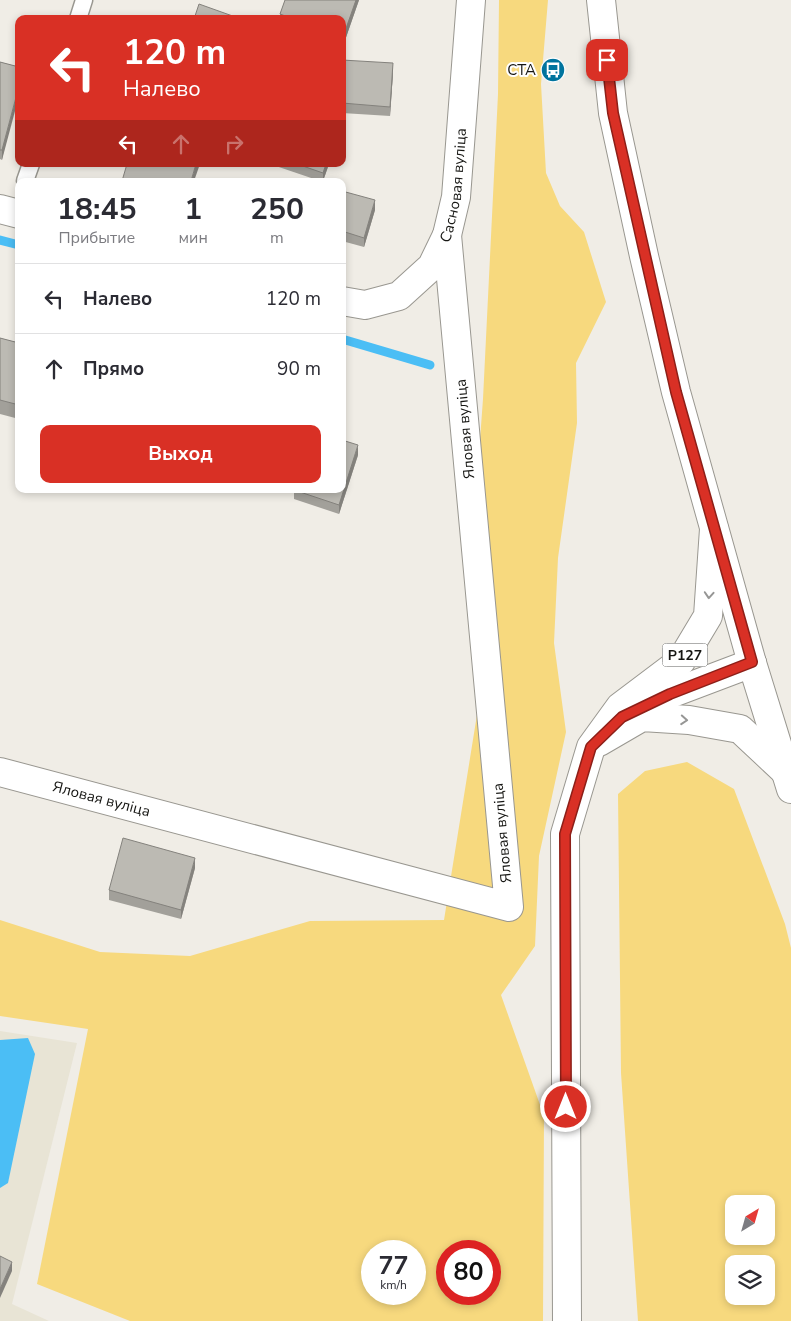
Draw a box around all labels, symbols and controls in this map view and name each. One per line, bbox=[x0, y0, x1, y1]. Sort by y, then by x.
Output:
text: 120 m bbox=[123, 29, 226, 76]
icon: left bbox=[40, 35, 105, 100]
pin bbox=[586, 39, 628, 81]
icon: arrive bbox=[593, 46, 621, 74]
bus stop icon: СТА bbox=[540, 57, 566, 83]
place label: СТА bbox=[507, 60, 536, 80]
text: Налево bbox=[123, 74, 201, 104]
street label: Сасновая вуліца bbox=[435, 127, 471, 246]
icon: left bbox=[114, 130, 142, 158]
icon: ahead bbox=[167, 130, 195, 158]
icon: right bbox=[220, 130, 248, 158]
text: 18:45 bbox=[57, 189, 137, 230]
text: 1 bbox=[184, 189, 202, 230]
text: 250 bbox=[250, 189, 304, 230]
text: Прибытие bbox=[58, 227, 135, 249]
text: мин bbox=[179, 227, 208, 249]
text: m bbox=[270, 227, 284, 249]
icon: left bbox=[40, 285, 68, 313]
text: Налево bbox=[83, 286, 152, 312]
text: 120 m bbox=[266, 286, 321, 312]
icon: ahead bbox=[40, 355, 68, 383]
text: Прямо bbox=[83, 356, 144, 382]
text: 90 m bbox=[277, 356, 321, 382]
street label: Яловая вуліца bbox=[451, 378, 479, 480]
button: Выход bbox=[40, 425, 321, 483]
one-way arrow bbox=[704, 591, 715, 599]
road number: Р127 bbox=[662, 644, 708, 666]
one-way arrow bbox=[681, 714, 689, 725]
street label: Яловая вуліца bbox=[50, 776, 153, 821]
street label: Яловая вуліца bbox=[488, 782, 516, 884]
position arrow bbox=[539, 1080, 591, 1132]
north arrow bbox=[725, 1195, 775, 1245]
map controls bbox=[725, 1195, 775, 1305]
speed limit sign: 80 bbox=[436, 1240, 501, 1305]
text: 77 bbox=[378, 1249, 409, 1283]
button: layers bbox=[725, 1255, 775, 1305]
text: km/h bbox=[380, 1277, 407, 1293]

